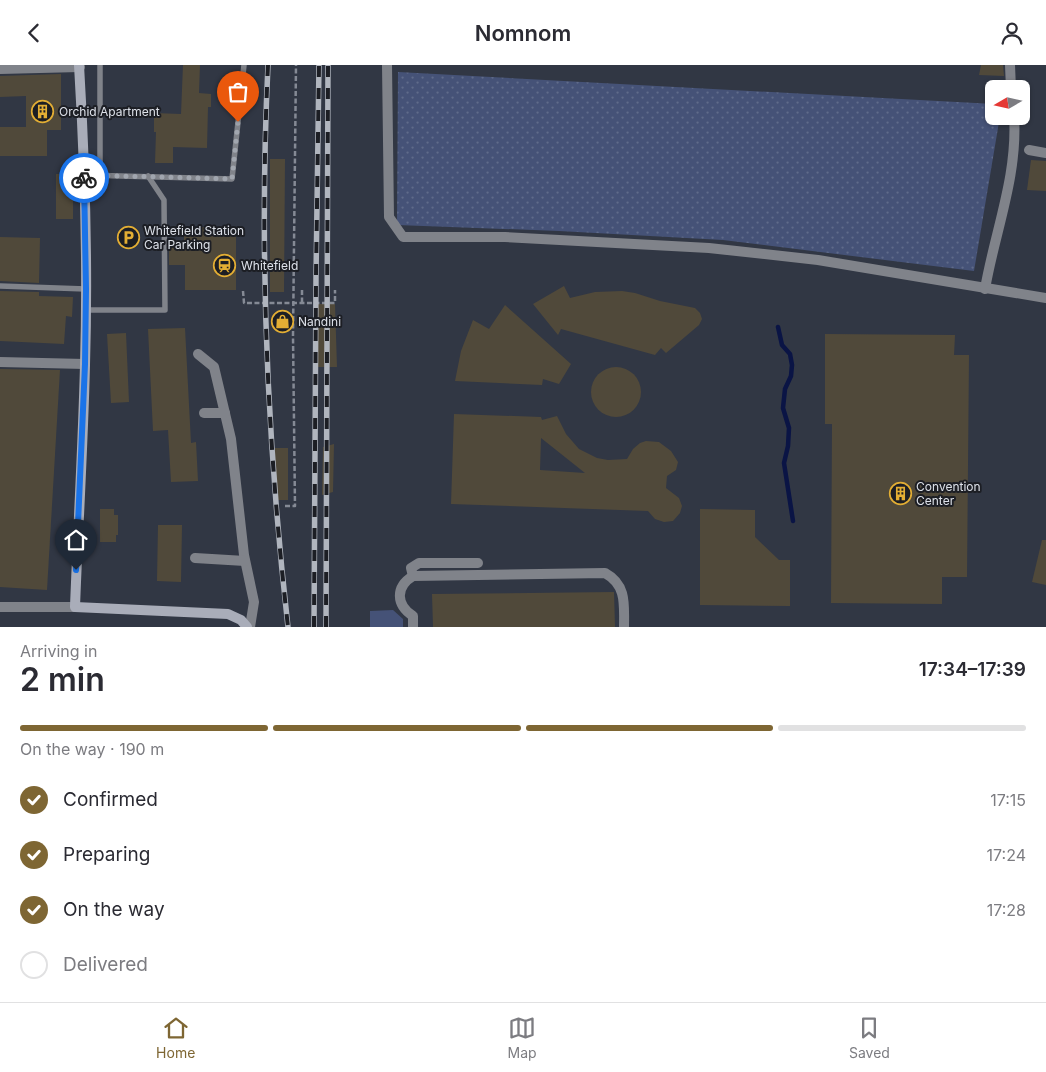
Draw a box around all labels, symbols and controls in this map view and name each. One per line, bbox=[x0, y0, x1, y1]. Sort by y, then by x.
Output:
icon: back bbox=[20, 19, 48, 47]
icon: person bbox=[998, 19, 1026, 47]
text: Nomnom bbox=[475, 20, 571, 46]
pin bbox=[217, 71, 259, 122]
icon: bag bbox=[224, 78, 252, 106]
north arrow bbox=[985, 80, 1030, 125]
map controls bbox=[985, 80, 1030, 125]
building icon: Orchid Apartment bbox=[31, 100, 55, 124]
place label: Orchid Apartment bbox=[59, 104, 160, 119]
courier bbox=[59, 153, 109, 203]
icon: bike bbox=[70, 164, 98, 192]
place label: Whitefield Station Car Parking bbox=[144, 223, 244, 252]
parking icon: Whitefield Station Car Parking bbox=[116, 226, 140, 250]
station icon: Whitefield bbox=[213, 254, 237, 278]
place label: Whitefield bbox=[241, 258, 298, 273]
shop icon: Nandini bbox=[270, 310, 294, 334]
place label: Nandini bbox=[298, 314, 341, 329]
place label: Convention Center bbox=[916, 479, 981, 508]
building icon: Convention Center bbox=[888, 482, 912, 506]
pin bbox=[55, 519, 97, 570]
icon: home bbox=[62, 526, 90, 554]
text: Arriving in bbox=[20, 641, 97, 661]
text: 17:34–17:39 bbox=[919, 658, 1026, 681]
text: 2 min bbox=[20, 660, 105, 699]
text: On the way · 190 m bbox=[20, 739, 164, 759]
icon: check bbox=[20, 786, 48, 814]
text: Confirmed bbox=[63, 788, 158, 811]
text: 17:15 bbox=[990, 790, 1026, 810]
icon: check bbox=[20, 841, 48, 869]
text: Preparing bbox=[63, 843, 150, 866]
text: 17:24 bbox=[987, 845, 1026, 865]
icon: check bbox=[20, 896, 48, 924]
text: On the way bbox=[63, 898, 165, 921]
text: 17:28 bbox=[987, 900, 1026, 920]
text: Delivered bbox=[63, 953, 148, 976]
tab: Home bbox=[156, 1014, 195, 1061]
tab: Map bbox=[508, 1014, 537, 1061]
tab: Saved bbox=[849, 1014, 890, 1061]

